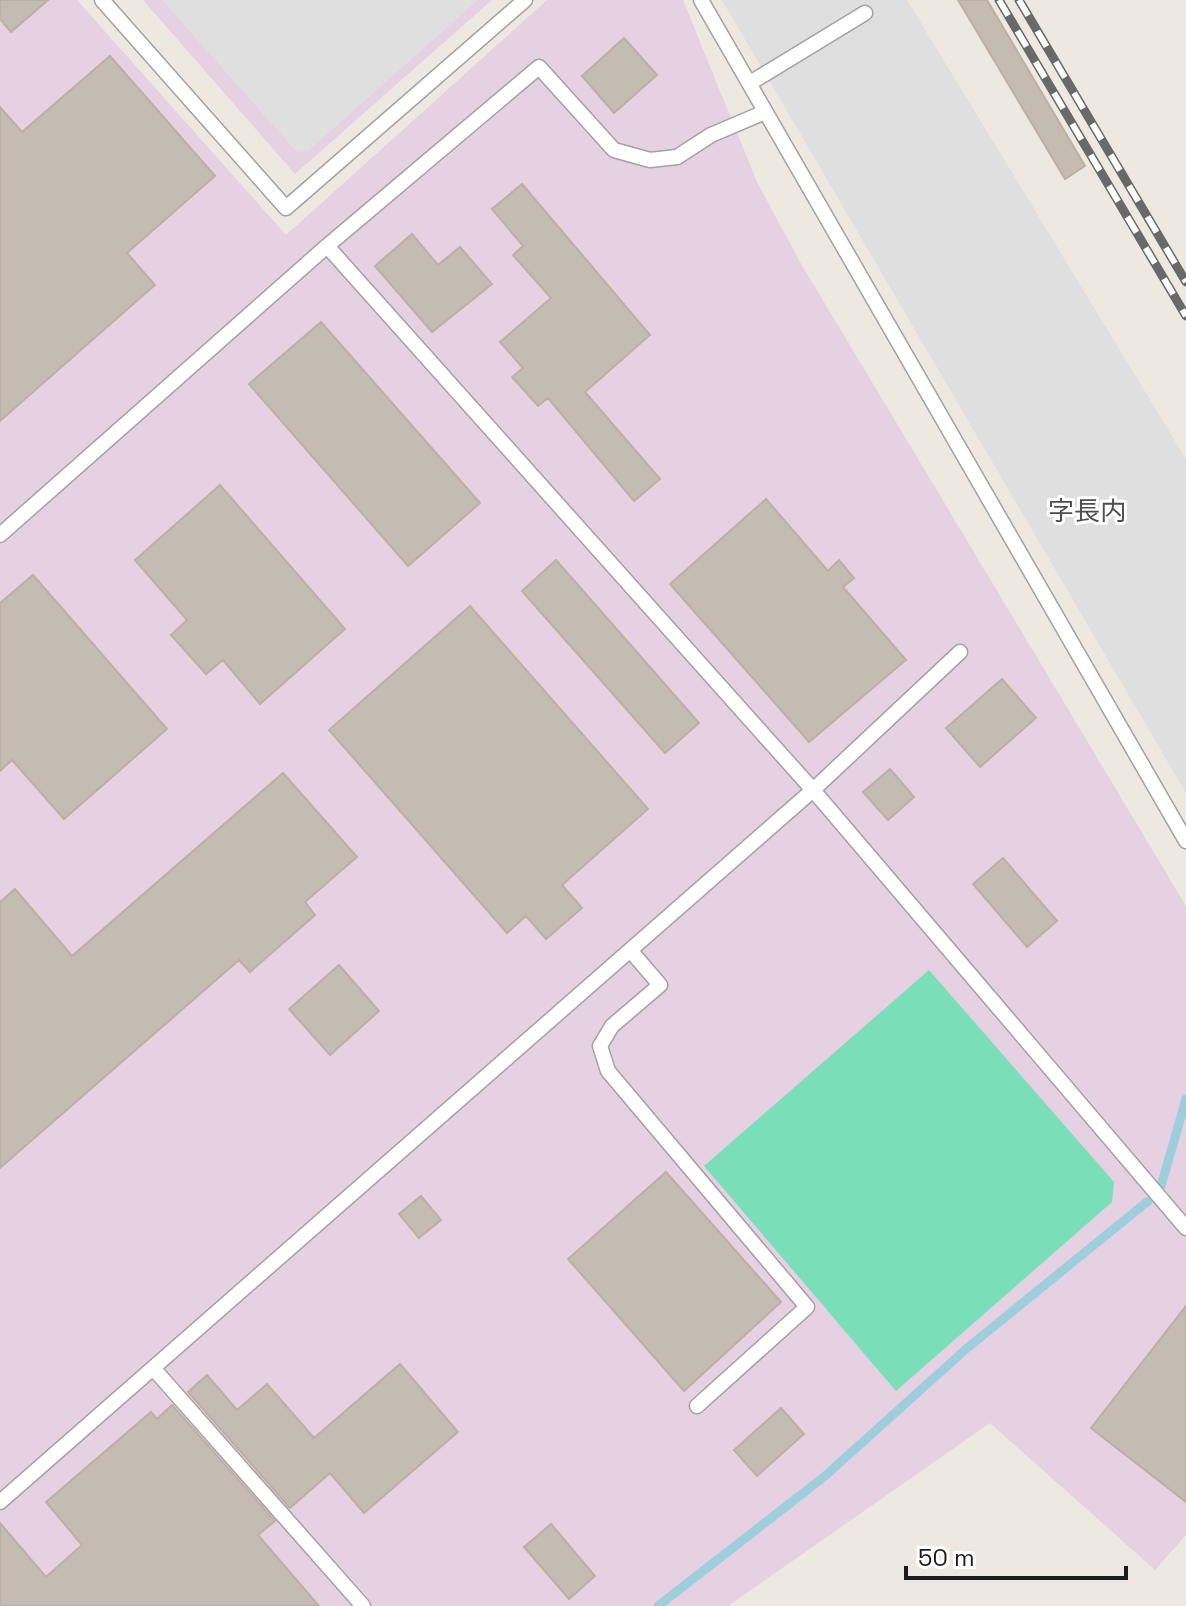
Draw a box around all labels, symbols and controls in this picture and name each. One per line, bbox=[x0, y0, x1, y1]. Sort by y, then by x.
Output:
district label: 字長内 bbox=[1048, 494, 1126, 528]
scale bar bbox=[906, 1530, 1126, 1580]
text: 50 m bbox=[918, 1542, 975, 1573]

